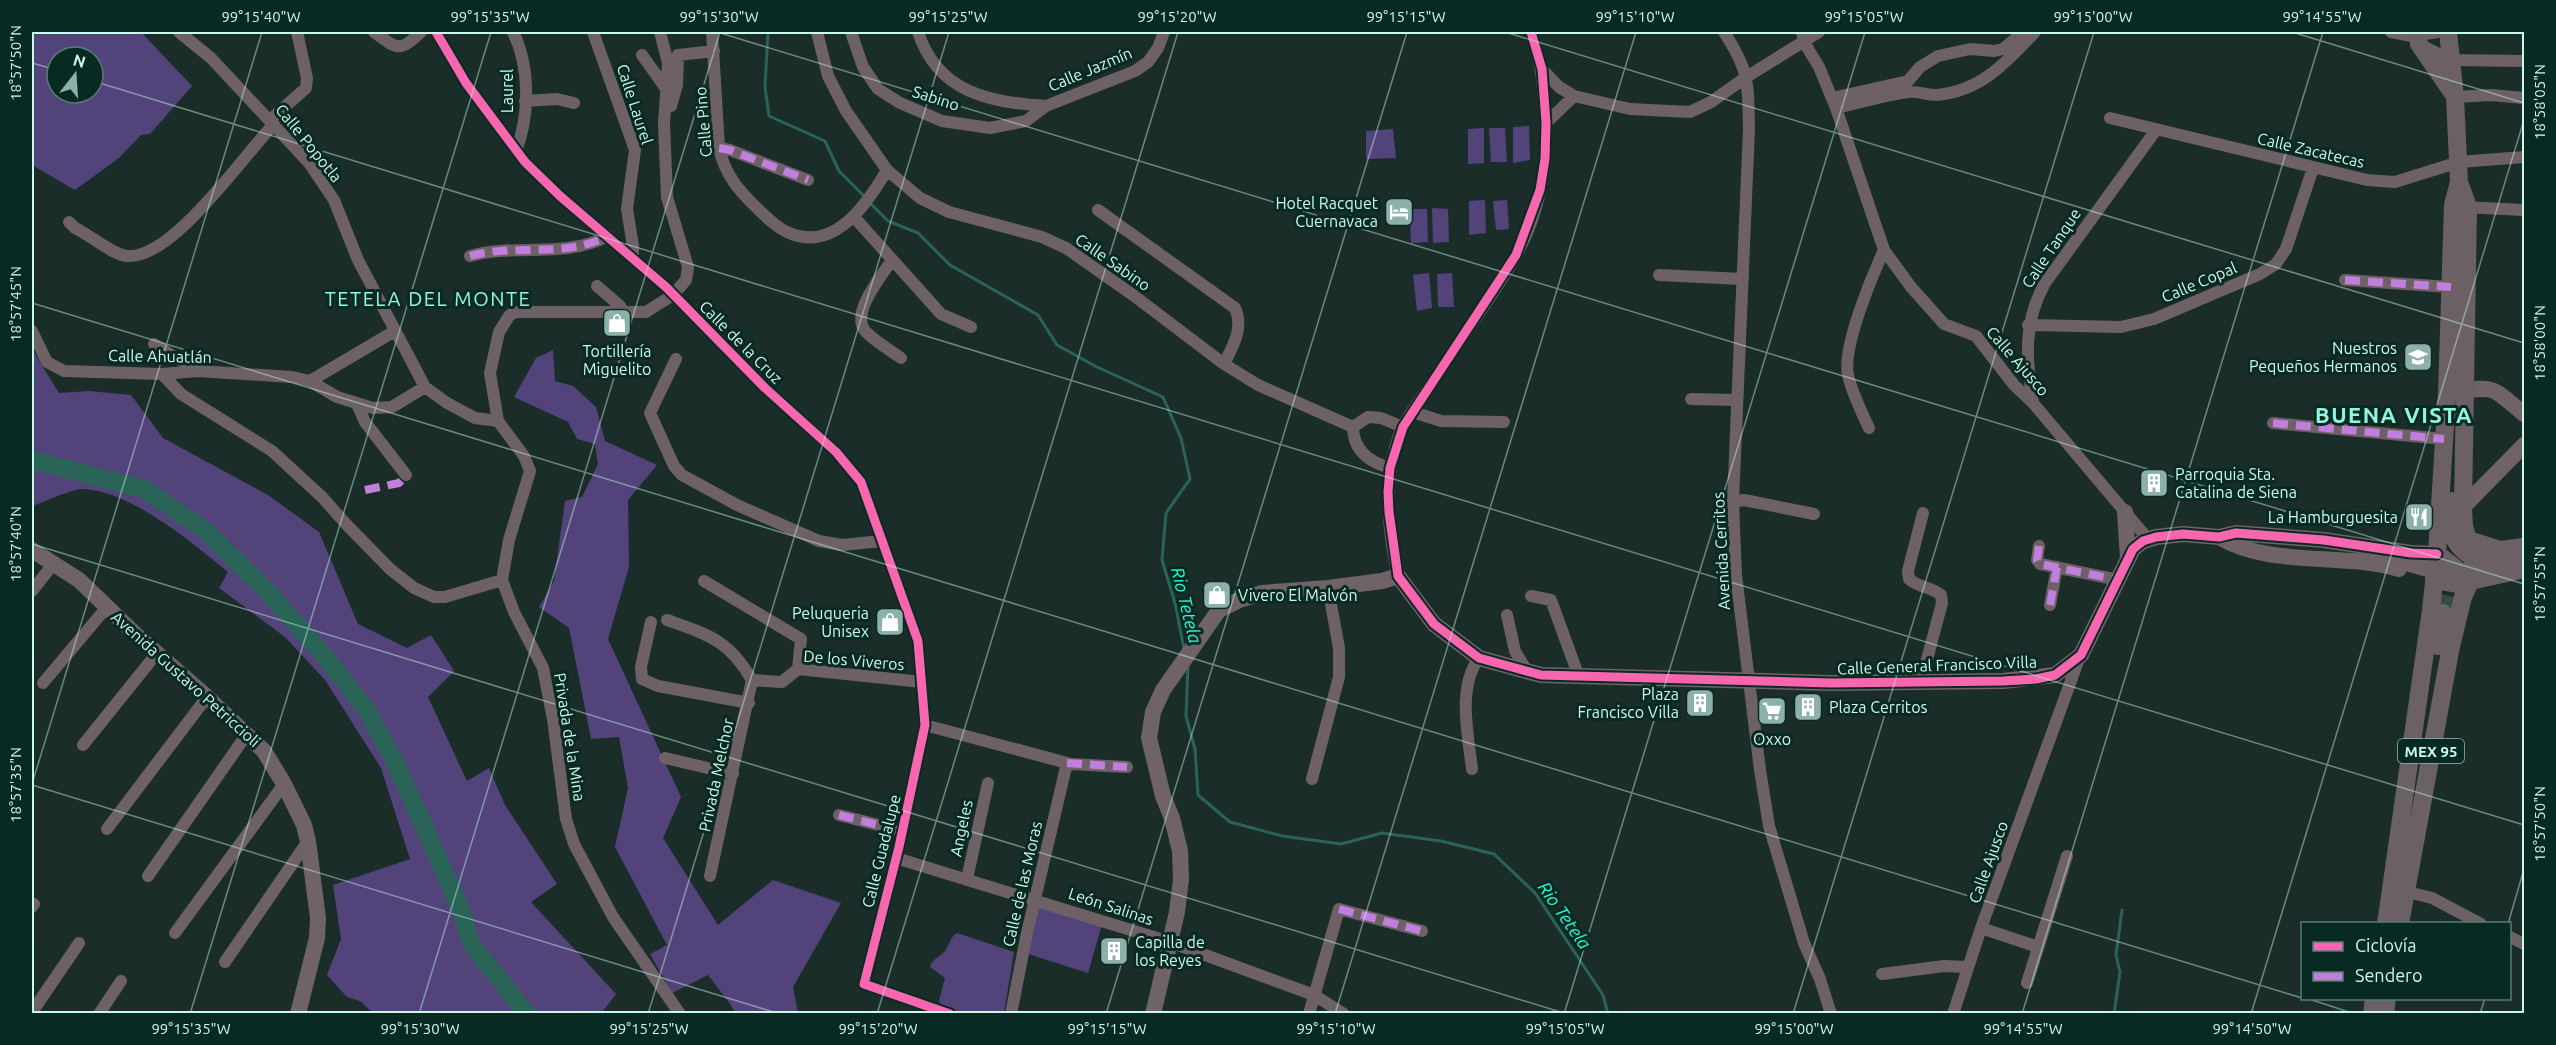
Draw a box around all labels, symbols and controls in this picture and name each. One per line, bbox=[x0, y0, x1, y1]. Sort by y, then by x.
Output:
text: 99°15'40"W bbox=[221, 8, 301, 25]
text: 99°15'35"W bbox=[450, 8, 530, 25]
text: 99°15'30"W bbox=[679, 8, 759, 25]
text: 99°15'25"W bbox=[908, 8, 988, 25]
text: 99°15'20"W bbox=[1137, 8, 1217, 25]
text: 99°15'15"W bbox=[1366, 8, 1446, 25]
text: 99°15'10"W bbox=[1595, 8, 1675, 25]
text: 99°15'05"W bbox=[1824, 8, 1904, 25]
text: 99°15'00"W bbox=[2053, 8, 2133, 25]
text: 99°14'55"W bbox=[2282, 8, 2362, 25]
text: 18°57'50"N bbox=[7, 25, 24, 101]
street label: Calle Jazmín bbox=[1045, 43, 1135, 95]
north arrow bbox=[45, 45, 105, 105]
text: N bbox=[71, 50, 88, 71]
street label: Calle Laurel bbox=[614, 61, 656, 147]
text: 18°58'05"N bbox=[2531, 64, 2548, 140]
street label: Laurel bbox=[498, 69, 516, 113]
street label: Sabino bbox=[910, 82, 962, 114]
street label: Calle Pino bbox=[691, 86, 715, 158]
street label: Calle Popotla bbox=[272, 100, 346, 186]
street label: Calle Zacatecas bbox=[2256, 129, 2366, 171]
place label: Hotel Racquet Cuernavaca bbox=[1275, 194, 1379, 230]
hotel icon: Hotel Racquet Cuernavaca bbox=[1383, 196, 1415, 228]
street label: Calle Tanque bbox=[2018, 205, 2084, 291]
street label: Calle Sabino bbox=[1072, 230, 1154, 294]
street label: Calle Copal bbox=[2159, 258, 2239, 306]
text: 18°57'45"N bbox=[7, 266, 24, 342]
district label: TETELA DEL MONTE bbox=[325, 287, 531, 310]
street label: Calle de la Cruz bbox=[696, 297, 786, 387]
text: 18°58'00"N bbox=[2531, 305, 2548, 381]
shop icon: Tortillería Miguelito bbox=[601, 307, 633, 339]
street label: Calle Ajusco bbox=[1983, 323, 2053, 399]
place label: Nuestros Pequeños Hermanos bbox=[2249, 339, 2397, 375]
school or university icon: Nuestros Pequeños Hermanos bbox=[2402, 341, 2434, 373]
place label: Tortillería Miguelito bbox=[582, 342, 652, 378]
street label: Calle Ahuatlán bbox=[108, 346, 212, 366]
district label: BUENA VISTA bbox=[2315, 402, 2473, 427]
place label: Parroquia Sta. Catalina de Siena bbox=[2175, 465, 2297, 501]
building icon: Parroquia Sta. Catalina de Siena bbox=[2138, 467, 2170, 499]
street label: Avenida Cerritos bbox=[1709, 491, 1733, 611]
restaurant icon: La Hamburguesita bbox=[2403, 501, 2435, 533]
text: 18°57'40"N bbox=[7, 506, 24, 582]
place label: La Hamburguesita bbox=[2268, 508, 2398, 526]
text: 18°57'55"N bbox=[2531, 546, 2548, 622]
water label: Rio Tetela bbox=[1168, 565, 1206, 645]
shop icon: Vivero El Malvón bbox=[1201, 579, 1233, 611]
place label: Vivero El Malvón bbox=[1238, 586, 1358, 604]
place label: Peluqueria Unisex bbox=[792, 604, 869, 640]
shop icon: Peluqueria Unisex bbox=[874, 606, 906, 638]
street label: Avenida Gustavo Petriccioli bbox=[108, 608, 264, 750]
street label: De los Viveros bbox=[803, 647, 905, 673]
street label: Calle General Francisco Villa bbox=[1837, 653, 2037, 677]
street label: Privada de la Mina bbox=[551, 671, 589, 803]
place label: Plaza Francisco Villa bbox=[1578, 685, 1679, 721]
building icon: Plaza Francisco Villa bbox=[1684, 687, 1716, 719]
building icon: Plaza Cerritos bbox=[1792, 691, 1824, 723]
supermarket icon: Oxxo bbox=[1756, 695, 1788, 727]
place label: Plaza Cerritos bbox=[1829, 698, 1927, 716]
street label: Privada Melchor bbox=[695, 717, 737, 833]
place label: Oxxo bbox=[1753, 730, 1791, 748]
road number: MEX 95 bbox=[2398, 739, 2464, 763]
text: 18°57'35"N bbox=[7, 747, 24, 823]
text: 18°57'50"N bbox=[2531, 786, 2548, 862]
street label: Calle Guadalupe bbox=[858, 793, 904, 909]
street label: Angeles bbox=[946, 798, 976, 858]
street label: Calle Ajusco bbox=[1965, 818, 2011, 906]
street label: Calle de las Moras bbox=[999, 819, 1045, 949]
water label: Rio Tetela bbox=[1535, 877, 1596, 953]
street label: León Salinas bbox=[1066, 884, 1156, 928]
legend bbox=[2301, 922, 2511, 1000]
place label: Capilla de los Reyes bbox=[1135, 933, 1205, 969]
building icon: Capilla de los Reyes bbox=[1098, 935, 1130, 967]
text: Ciclovía bbox=[2355, 935, 2416, 955]
text: Sendero bbox=[2355, 965, 2422, 985]
text: 99°15'35"W bbox=[151, 1020, 231, 1037]
text: 99°15'30"W bbox=[380, 1020, 460, 1037]
text: 99°15'25"W bbox=[609, 1020, 689, 1037]
text: 99°15'20"W bbox=[838, 1020, 918, 1037]
text: 99°15'15"W bbox=[1067, 1020, 1147, 1037]
text: 99°15'10"W bbox=[1296, 1020, 1376, 1037]
text: 99°15'05"W bbox=[1525, 1020, 1605, 1037]
text: 99°15'00"W bbox=[1754, 1020, 1834, 1037]
text: 99°14'55"W bbox=[1983, 1020, 2063, 1037]
text: 99°14'50"W bbox=[2212, 1020, 2292, 1037]

